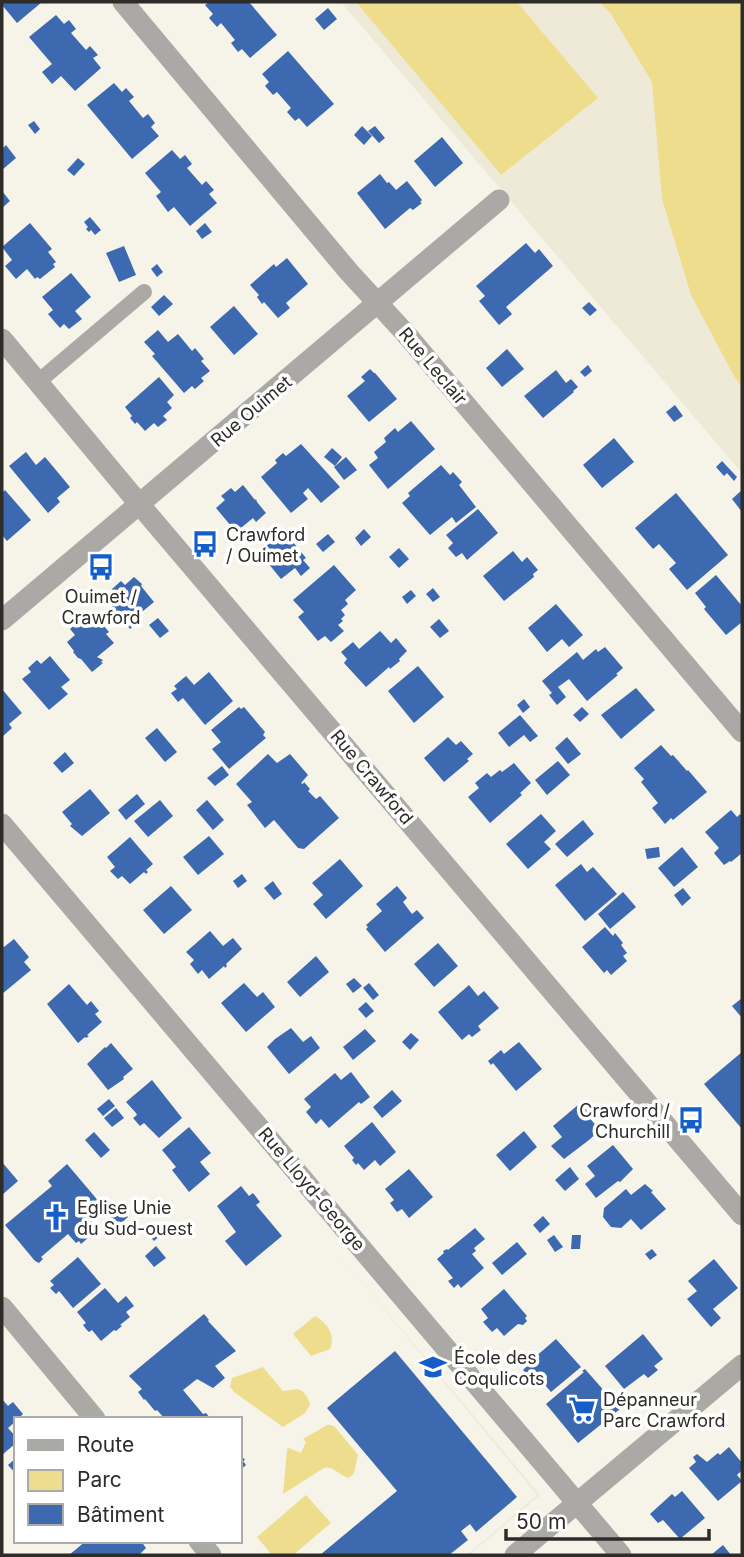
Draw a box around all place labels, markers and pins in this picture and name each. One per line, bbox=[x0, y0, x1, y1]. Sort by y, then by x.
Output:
place label: Crawford / Ouimet bbox=[226, 524, 305, 566]
bus stop icon: Crawford / Ouimet bbox=[190, 529, 220, 559]
bus stop icon: Ouimet / Crawford bbox=[86, 552, 116, 582]
place label: Ouimet / Crawford bbox=[61, 586, 141, 628]
place label: Crawford / Churchill bbox=[579, 1100, 671, 1142]
bus stop icon: Crawford / Churchill bbox=[676, 1105, 706, 1135]
place label: Eglise Unie du Sud-ouest bbox=[77, 1197, 193, 1239]
church icon: Eglise Unie du Sud-ouest bbox=[41, 1202, 71, 1232]
place label: École des Coqulicots bbox=[454, 1346, 545, 1389]
school or university icon: École des Coqulicots bbox=[418, 1352, 448, 1382]
place label: Dépanneur Parc Crawford bbox=[603, 1389, 726, 1431]
supermarket icon: Dépanneur Parc Crawford bbox=[567, 1394, 597, 1424]

